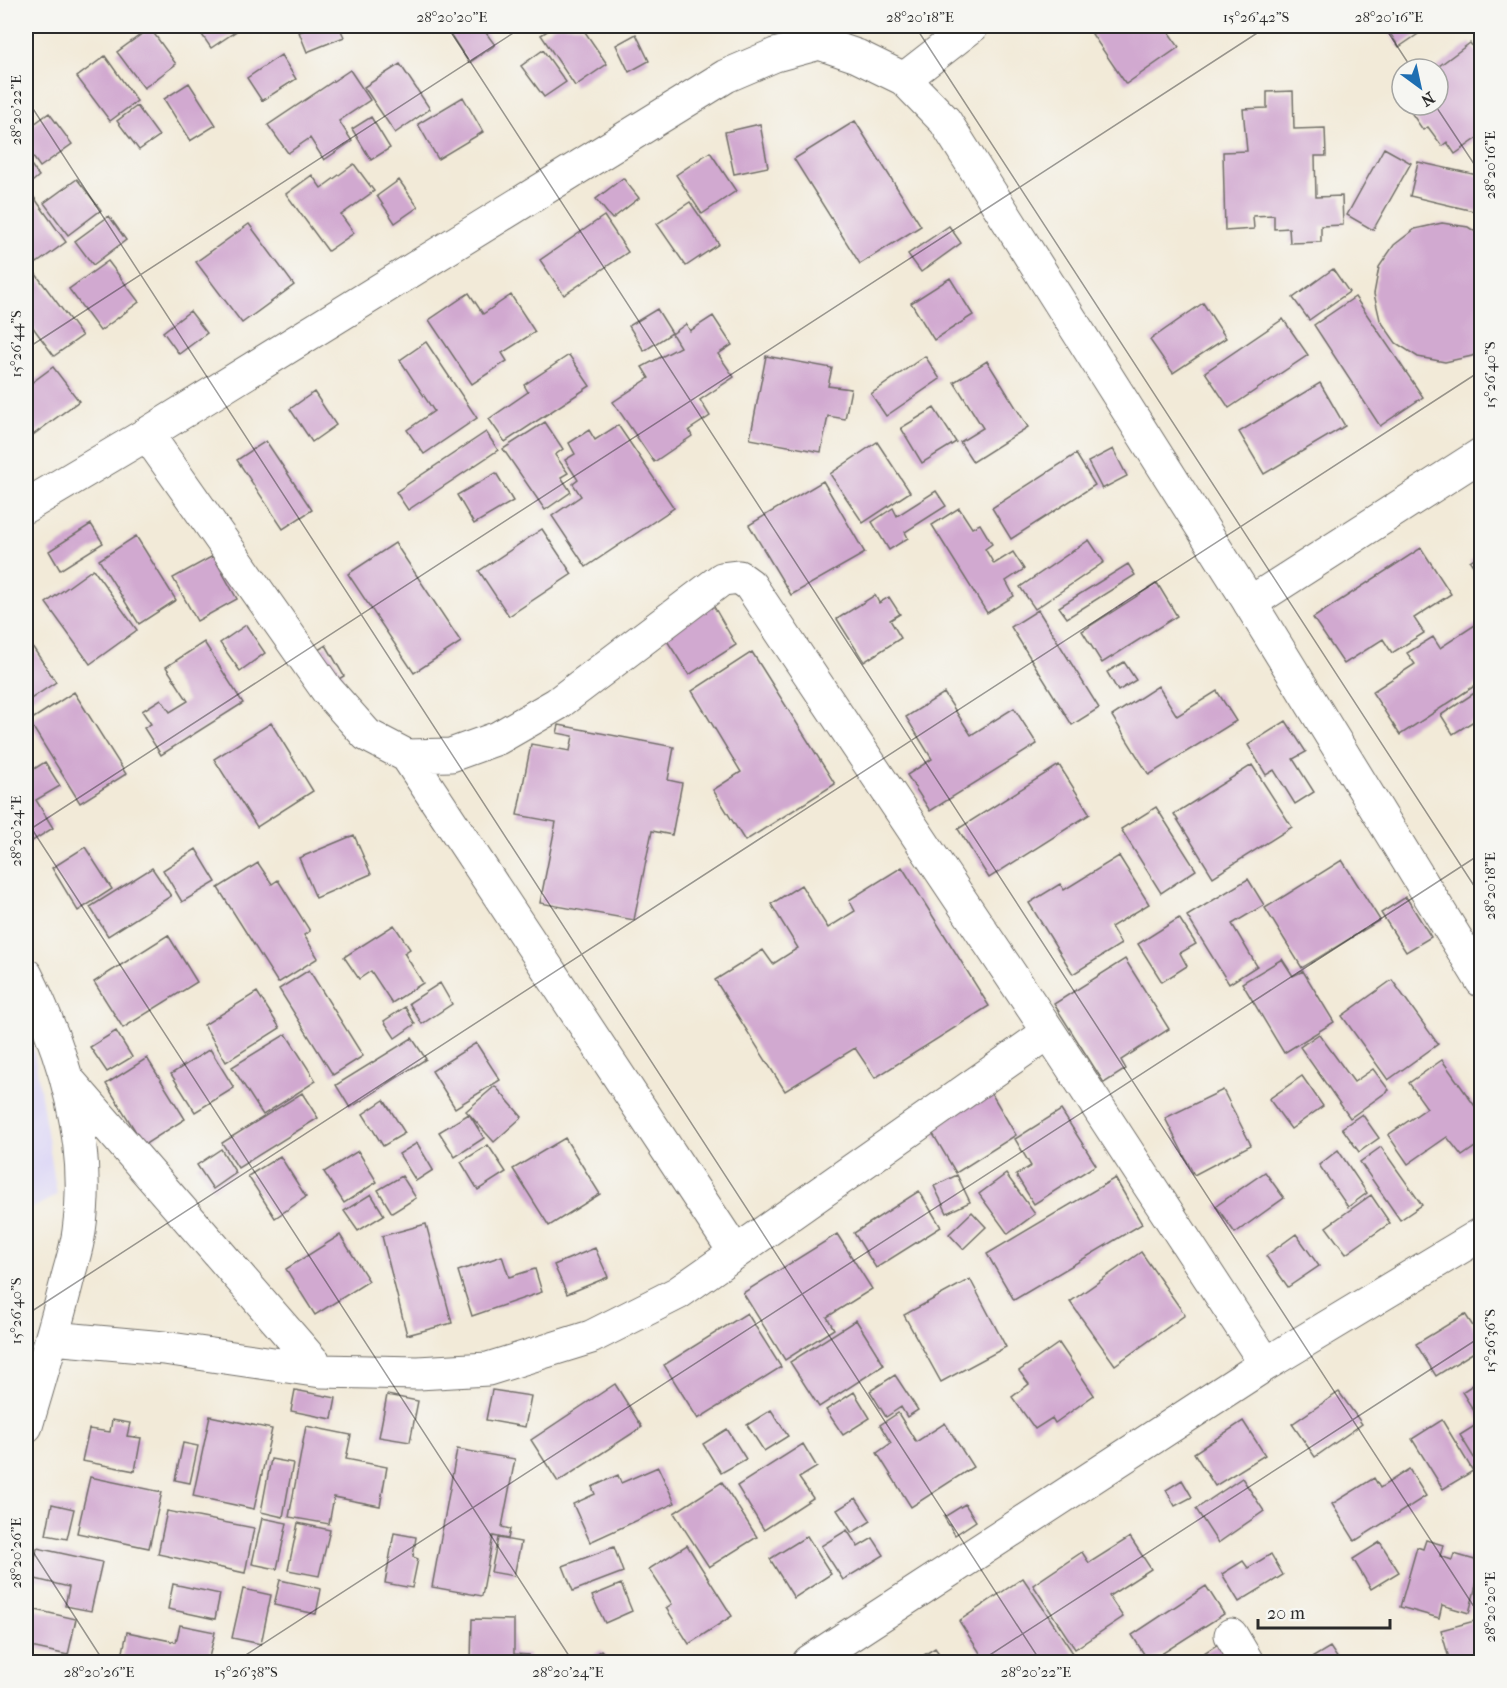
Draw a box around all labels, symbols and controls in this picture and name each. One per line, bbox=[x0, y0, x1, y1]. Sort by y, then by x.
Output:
text: 28°20'20"E bbox=[417, 8, 487, 26]
text: 28°20'18"E bbox=[886, 8, 954, 26]
text: 15°26'42"S bbox=[1223, 8, 1289, 26]
text: 28°20'16"E bbox=[1355, 8, 1423, 26]
north arrow bbox=[1390, 57, 1450, 117]
text: 28°20'22"E bbox=[7, 75, 25, 145]
text: N bbox=[1417, 88, 1438, 111]
text: 28°20'16"E bbox=[1481, 131, 1499, 199]
text: 15°26'44"S bbox=[7, 310, 25, 378]
text: 15°26'40"S bbox=[1481, 341, 1499, 409]
text: 28°20'24"E bbox=[7, 795, 25, 867]
text: 28°20'18"E bbox=[1481, 852, 1499, 920]
text: 15°26'40"S bbox=[7, 1277, 25, 1345]
text: 15°26'36"S bbox=[1481, 1309, 1499, 1373]
text: 28°20'26"E bbox=[7, 1518, 25, 1588]
text: 28°20'20"E bbox=[1481, 1572, 1499, 1642]
scale bar bbox=[1258, 1592, 1390, 1630]
text: 20 m bbox=[1267, 1603, 1305, 1624]
text: 28°20'26"E bbox=[64, 1663, 134, 1681]
text: 15°26'38"S bbox=[214, 1663, 278, 1681]
text: 28°20'24"E bbox=[532, 1663, 604, 1681]
text: 28°20'22"E bbox=[1001, 1663, 1071, 1681]

